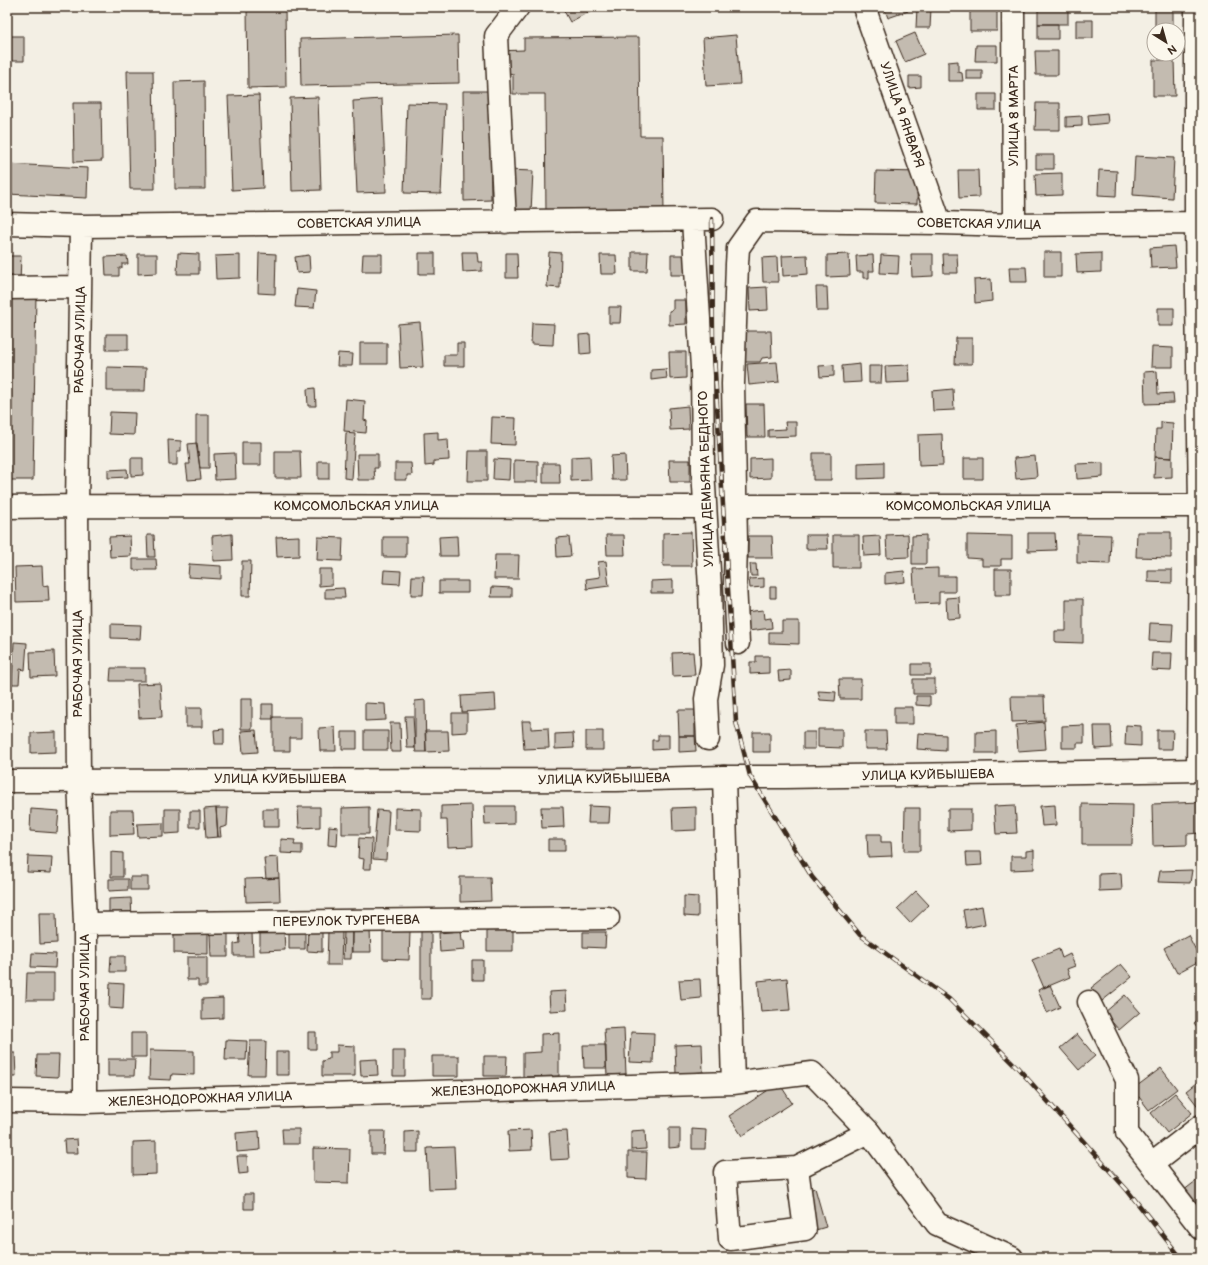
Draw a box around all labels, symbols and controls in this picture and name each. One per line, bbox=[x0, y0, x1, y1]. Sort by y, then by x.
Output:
north arrow bbox=[1146, 22, 1186, 62]
text: N bbox=[1165, 42, 1179, 57]
street label: УЛИЦА 9 ЯНВАРЯ bbox=[876, 60, 928, 170]
street label: УЛИЦА 8 МАРТА bbox=[1006, 65, 1022, 167]
street label: СОВЕТСКАЯ УЛИЦА bbox=[297, 214, 421, 232]
street label: СОВЕТСКАЯ УЛИЦА bbox=[917, 215, 1041, 233]
street label: РАБОЧАЯ УЛИЦА bbox=[71, 286, 89, 394]
street label: УЛИЦА ДЕМЬЯНА БЕДНОГО bbox=[695, 391, 717, 567]
street label: КОМСОМОЛЬСКАЯ УЛИЦА bbox=[273, 498, 439, 514]
street label: КОМСОМОЛЬСКАЯ УЛИЦА bbox=[885, 498, 1051, 514]
street label: РАБОЧАЯ УЛИЦА bbox=[70, 610, 86, 718]
street label: УЛИЦА КУЙБЫШЕВА bbox=[862, 766, 994, 784]
street label: УЛИЦА КУЙБЫШЕВА bbox=[538, 770, 670, 788]
street label: УЛИЦА КУЙБЫШЕВА bbox=[214, 771, 346, 787]
street label: ПЕРЕУЛОК ТУРГЕНЕВА bbox=[272, 912, 420, 930]
street label: РАБОЧАЯ УЛИЦА bbox=[77, 934, 93, 1042]
street label: ЖЕЛЕЗНОДОРОЖНАЯ УЛИЦА bbox=[431, 1078, 615, 1100]
street label: ЖЕЛЕЗНОДОРОЖНАЯ УЛИЦА bbox=[108, 1088, 292, 1110]

